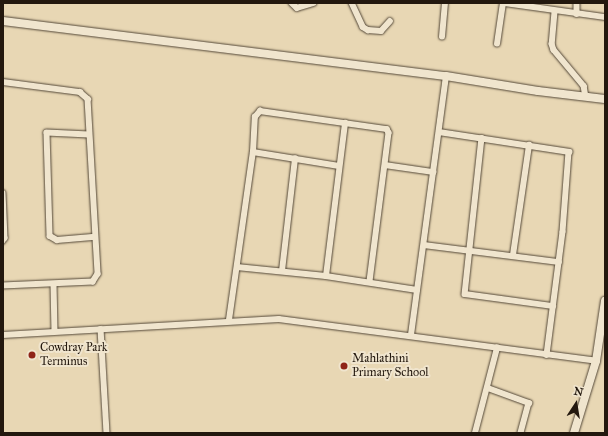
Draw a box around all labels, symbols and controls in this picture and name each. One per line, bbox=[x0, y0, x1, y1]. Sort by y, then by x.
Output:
place label: Cowdray Park Terminus bbox=[40, 341, 107, 369]
marker: Cowdray Park Terminus bbox=[27, 350, 37, 360]
place label: Mahlathini Primary School bbox=[352, 352, 429, 380]
marker: Mahlathini Primary School bbox=[339, 361, 349, 371]
north arrow bbox=[556, 384, 596, 424]
text: N bbox=[573, 384, 585, 399]

